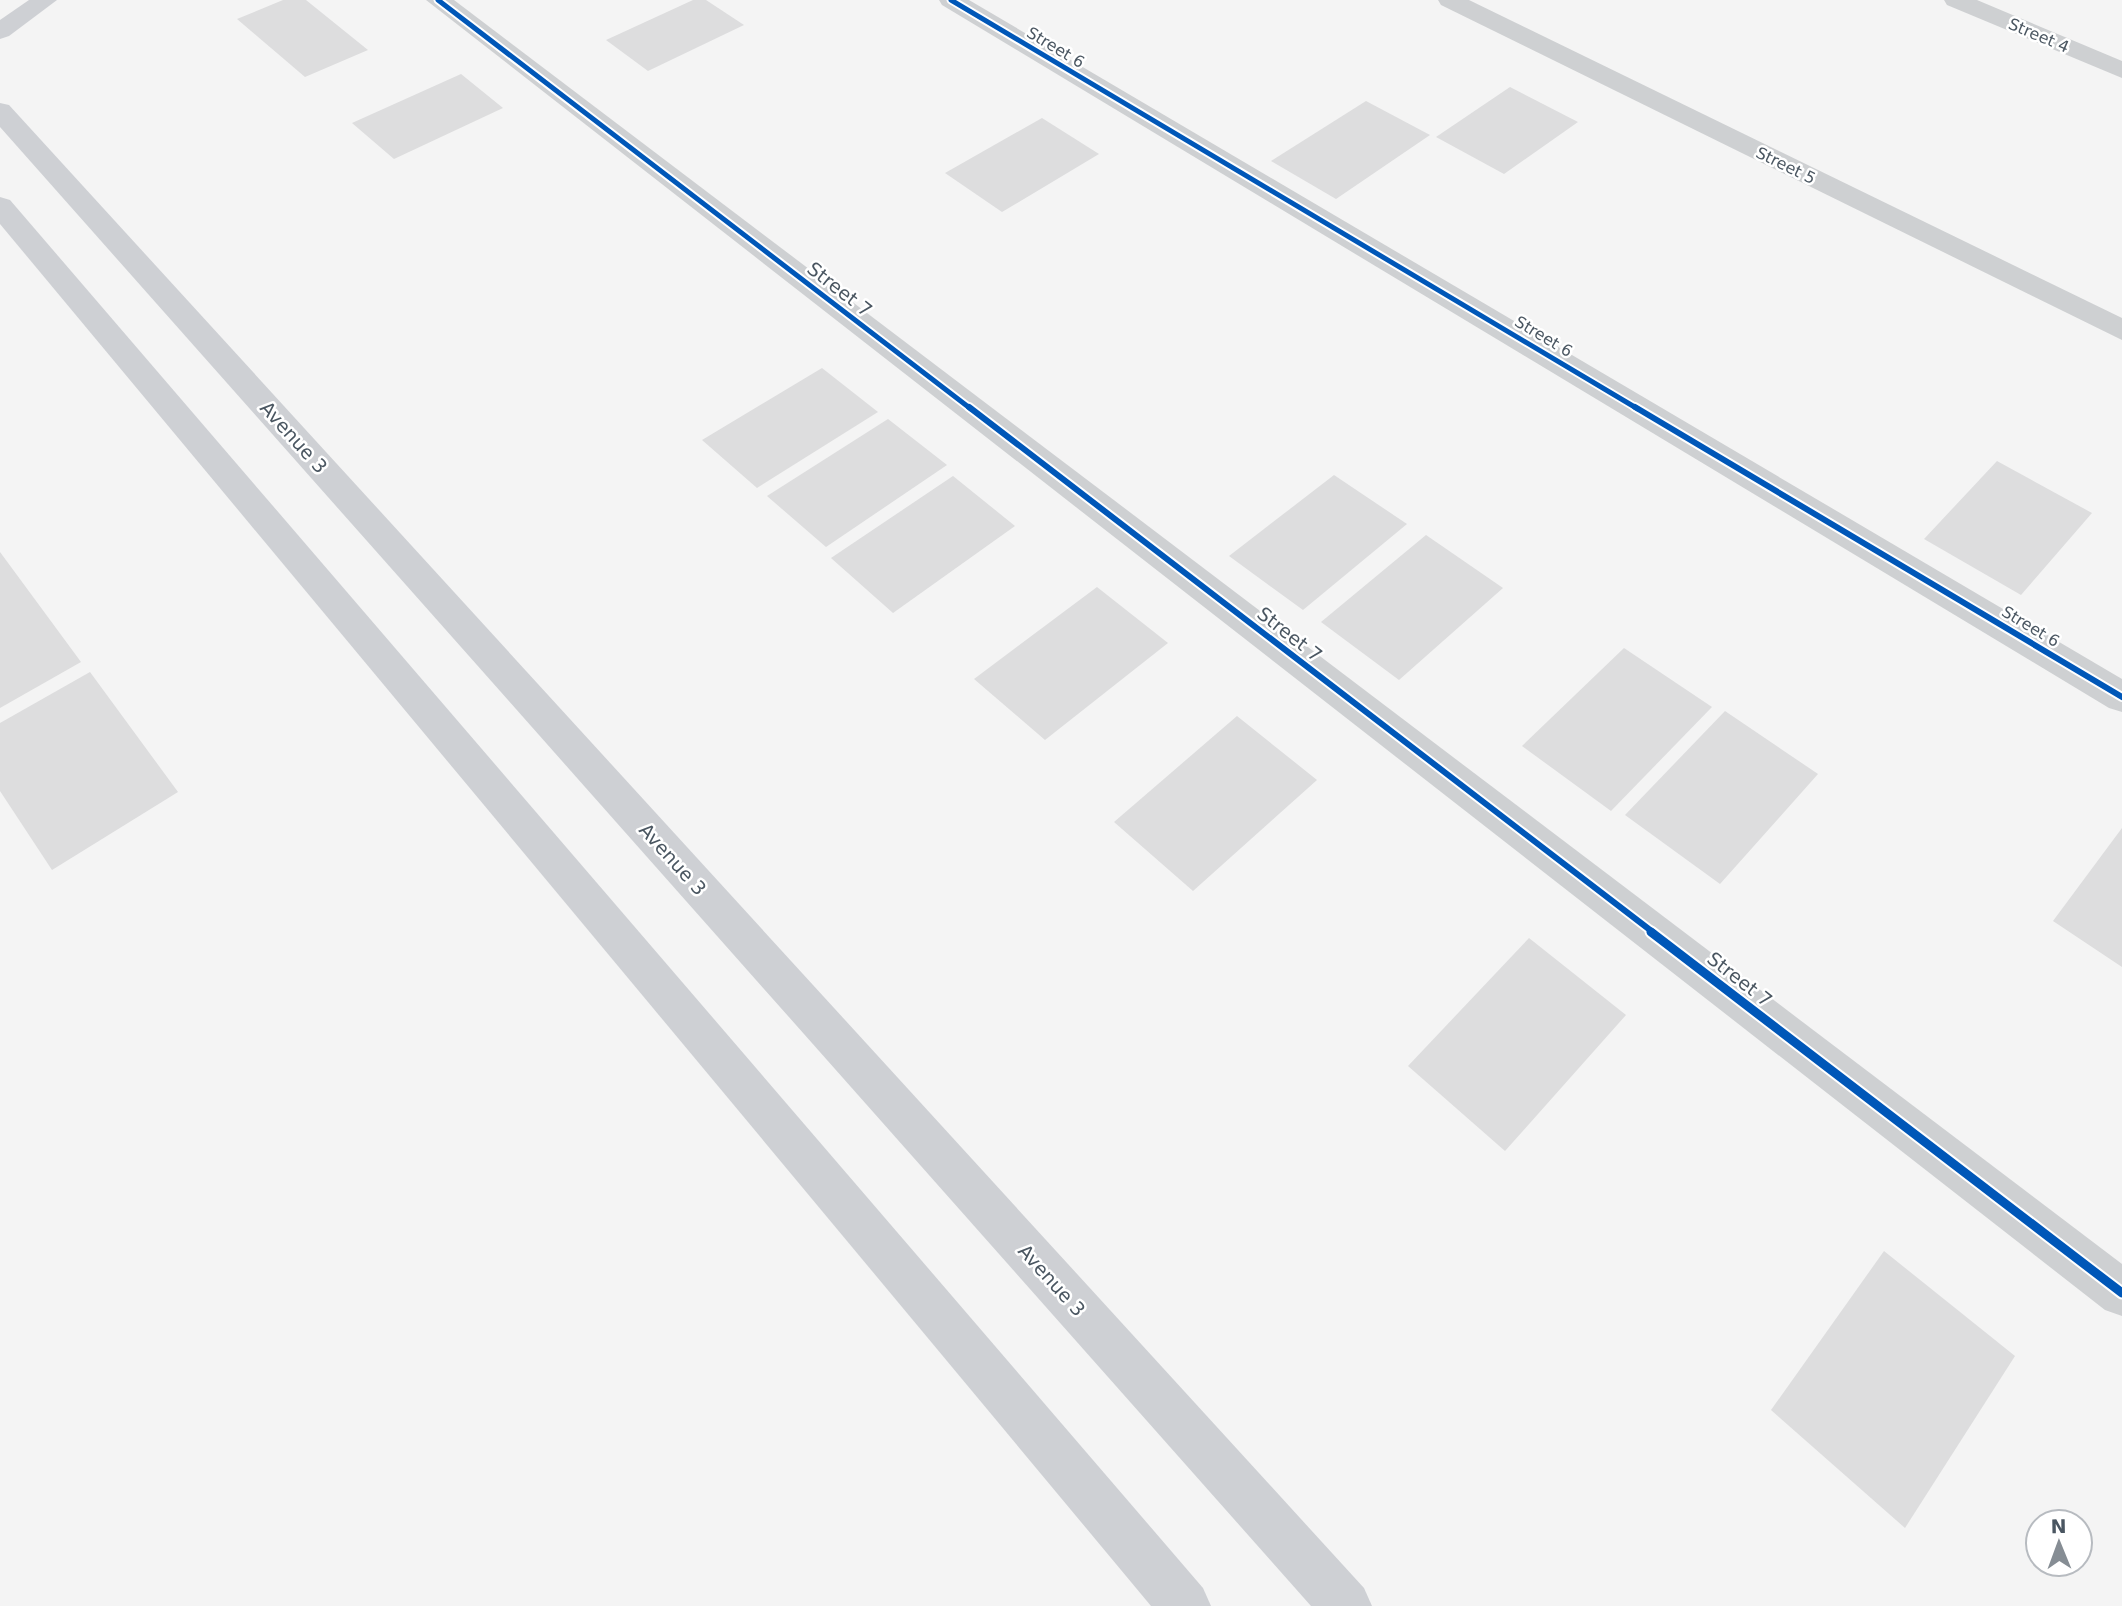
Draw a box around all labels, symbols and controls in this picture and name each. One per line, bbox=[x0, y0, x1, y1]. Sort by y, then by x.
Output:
street label: Street 4 bbox=[2006, 14, 2072, 57]
street label: Street 6 bbox=[1023, 23, 1088, 72]
street label: Street 5 bbox=[1753, 143, 1819, 188]
street label: Street 7 bbox=[803, 257, 877, 321]
street label: Street 6 bbox=[1511, 312, 1576, 361]
street label: Avenue 3 bbox=[256, 397, 332, 477]
street label: Street 7 bbox=[1253, 602, 1327, 666]
street label: Street 6 bbox=[1998, 602, 2063, 651]
street label: Avenue 3 bbox=[635, 819, 711, 899]
street label: Street 7 bbox=[1703, 947, 1777, 1011]
street label: Avenue 3 bbox=[1014, 1240, 1090, 1320]
north arrow bbox=[2024, 1508, 2094, 1578]
text: N bbox=[2051, 1515, 2067, 1537]

